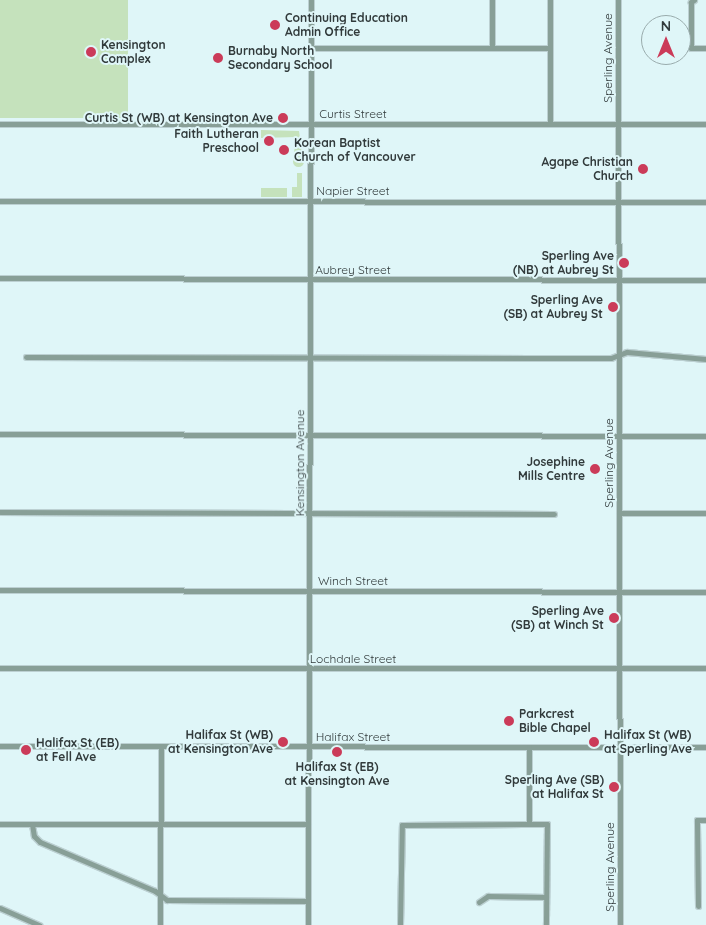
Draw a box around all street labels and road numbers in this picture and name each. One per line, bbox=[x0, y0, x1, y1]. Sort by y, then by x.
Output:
street label: Sperling Avenue bbox=[601, 13, 615, 103]
street label: Curtis Street bbox=[319, 107, 387, 121]
street label: Napier Street bbox=[316, 184, 390, 198]
street label: Aubrey Street bbox=[315, 263, 391, 277]
street label: Kensington Avenue bbox=[293, 410, 307, 516]
street label: Sperling Avenue bbox=[602, 418, 616, 508]
street label: Winch Street bbox=[318, 574, 388, 588]
street label: Lochdale Street bbox=[310, 652, 396, 666]
street label: Halifax Street bbox=[316, 730, 390, 744]
street label: Sperling Avenue bbox=[603, 822, 617, 912]

